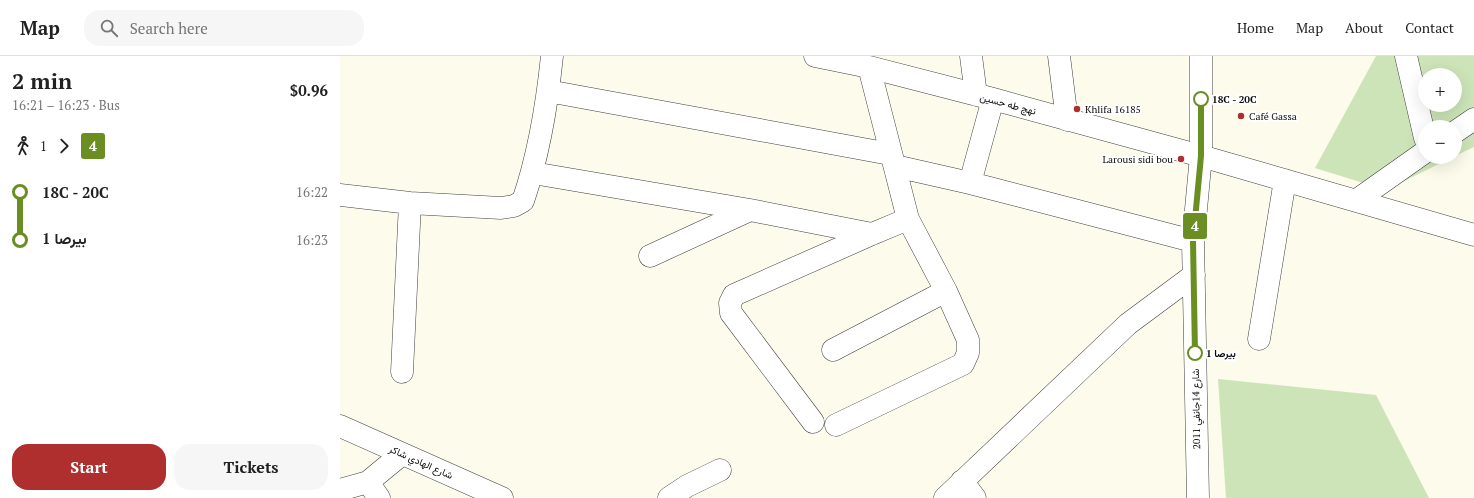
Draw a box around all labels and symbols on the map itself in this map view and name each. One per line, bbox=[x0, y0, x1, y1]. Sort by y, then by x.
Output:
street label: نهج طه حسين bbox=[978, 90, 1038, 118]
marker: 18C - 20C bbox=[1193, 91, 1209, 107]
place label: 18C - 20C bbox=[1212, 93, 1256, 106]
place label: Khlifa 16185 bbox=[1085, 103, 1141, 116]
marker: Khlifa 16185 bbox=[1072, 104, 1082, 114]
place label: Café Gassa bbox=[1249, 110, 1297, 123]
marker: Café Gassa bbox=[1236, 111, 1246, 121]
place label: Larousi sidi bou bbox=[1103, 153, 1173, 166]
marker: Larousi sidi bou bbox=[1176, 154, 1186, 164]
line badge: 4 bbox=[1182, 213, 1208, 239]
marker: بيرصا 1 bbox=[1187, 345, 1203, 361]
place label: بيرصا 1 bbox=[1206, 347, 1236, 360]
street label: شارع 14جانفي 2011 bbox=[1189, 368, 1205, 449]
street label: شارع الهادي شاكر bbox=[385, 442, 455, 484]

